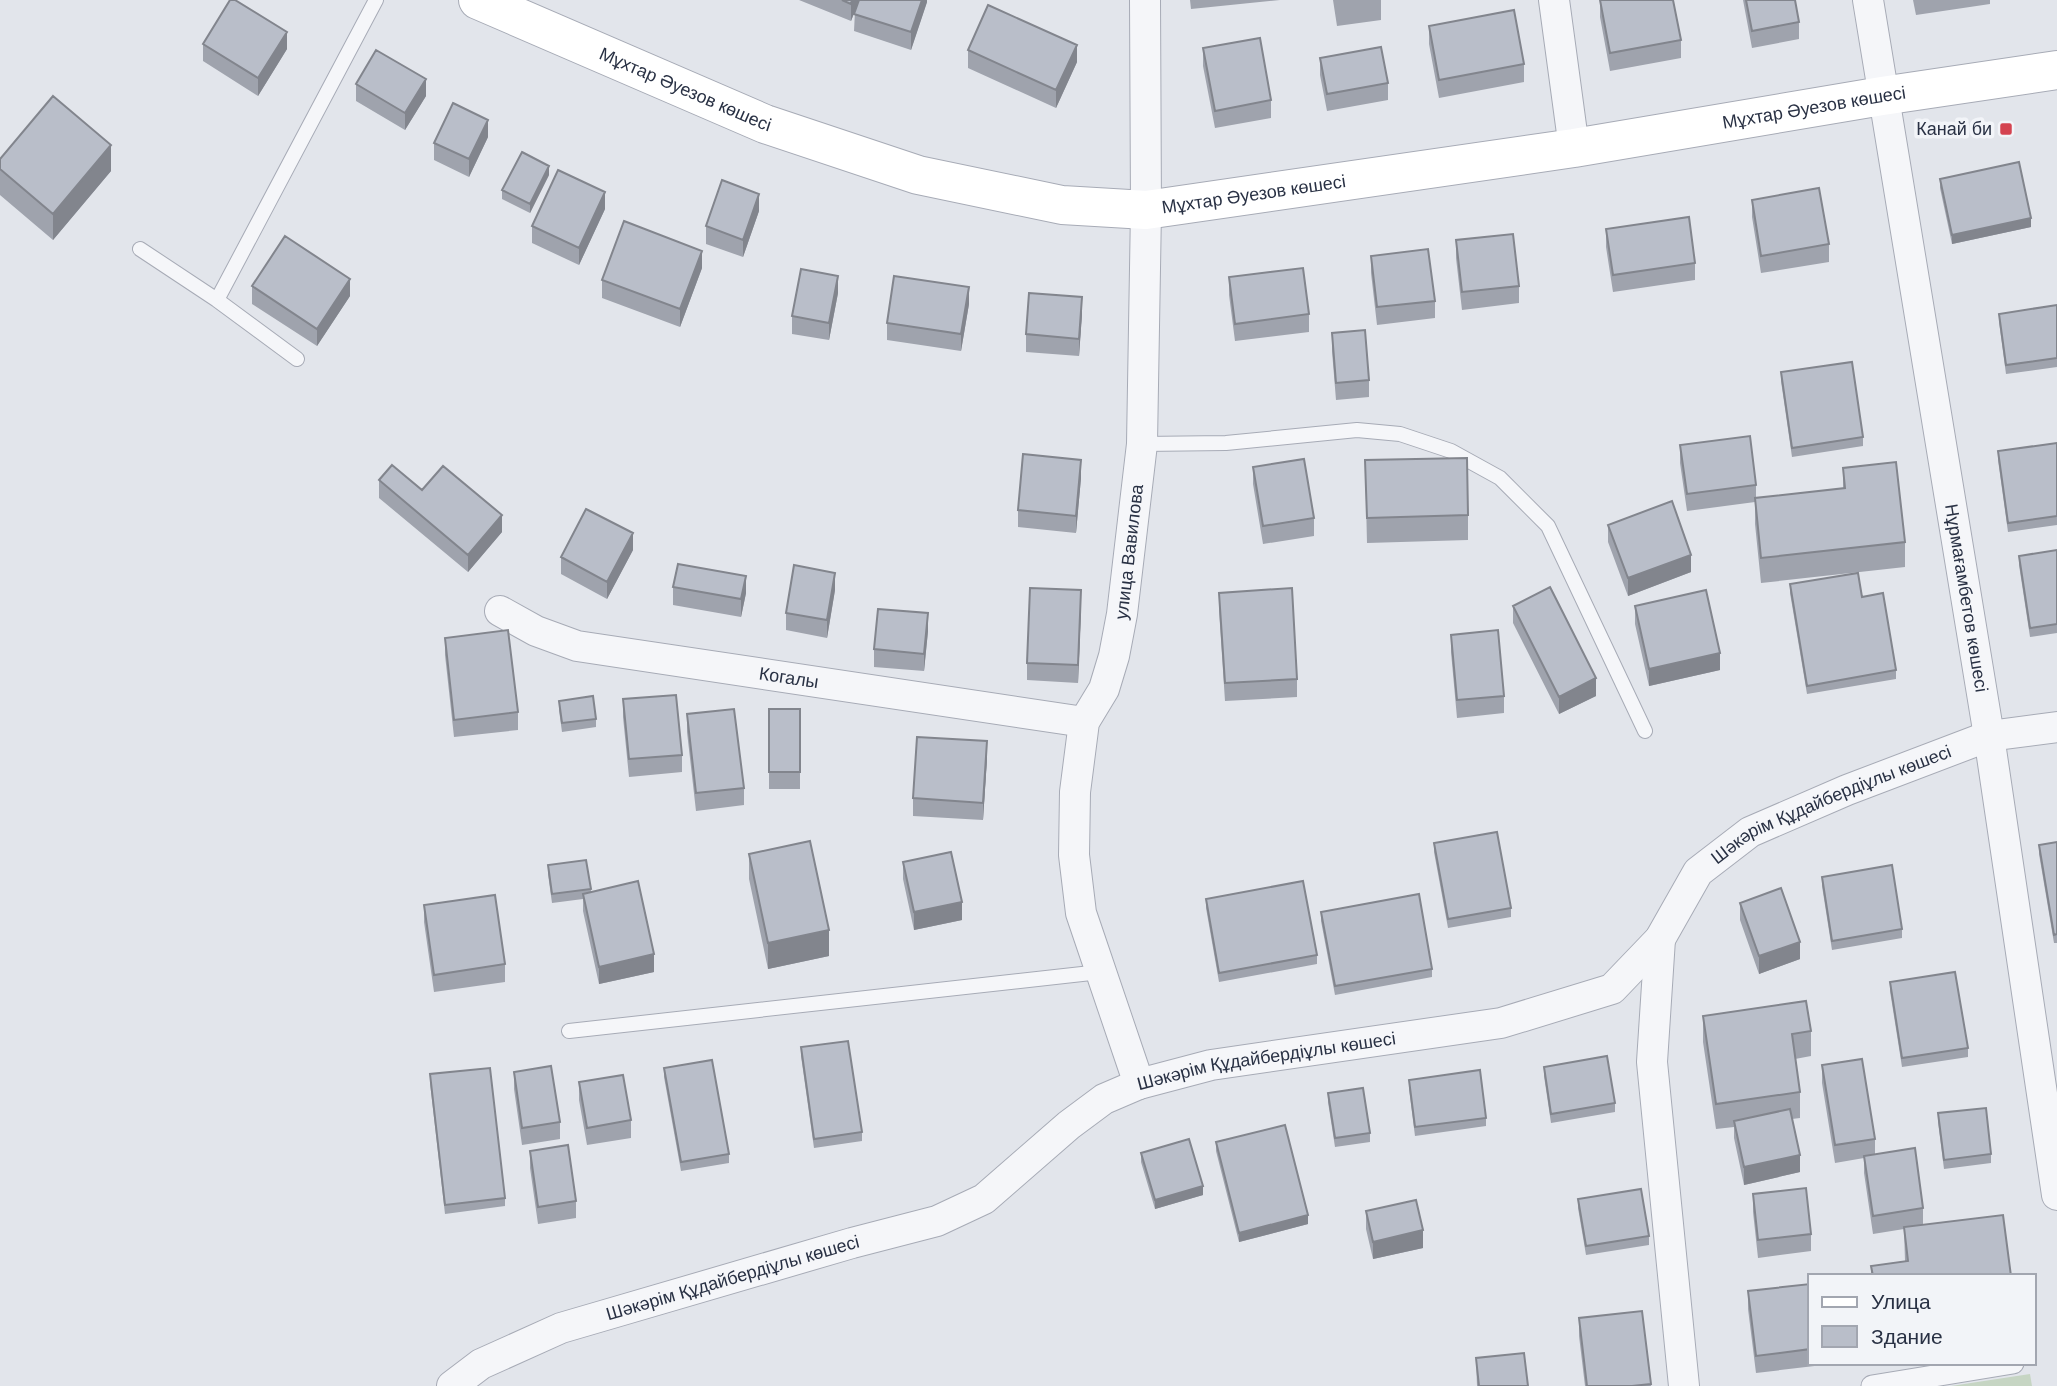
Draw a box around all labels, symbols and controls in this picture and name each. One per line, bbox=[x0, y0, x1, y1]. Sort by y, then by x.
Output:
street label: Мұхтар Әуезов көшесі bbox=[596, 42, 775, 137]
street label: Мұхтар Әуезов көшесі bbox=[1721, 81, 1907, 135]
place label: Канай би bbox=[1916, 117, 1992, 141]
marker: Канай би bbox=[1998, 121, 2014, 137]
street label: Мұхтар Әуезов көшесі bbox=[1160, 169, 1347, 220]
street label: улица Вавилова bbox=[1109, 482, 1149, 622]
street label: Нұрмағамбетов көшесі bbox=[1939, 502, 1994, 694]
street label: Когалы bbox=[757, 661, 820, 694]
street label: Шәкәрім Құдайбердіұлы көшесі bbox=[1706, 739, 1955, 870]
street label: Шәкәрім Құдайбердіұлы көшесі bbox=[1134, 1026, 1397, 1096]
street label: Шәкәрім Құдайбердіұлы көшесі bbox=[603, 1230, 862, 1326]
legend bbox=[1808, 1274, 2036, 1365]
text: Улица bbox=[1871, 1288, 1931, 1316]
text: Здание bbox=[1871, 1323, 1943, 1351]

